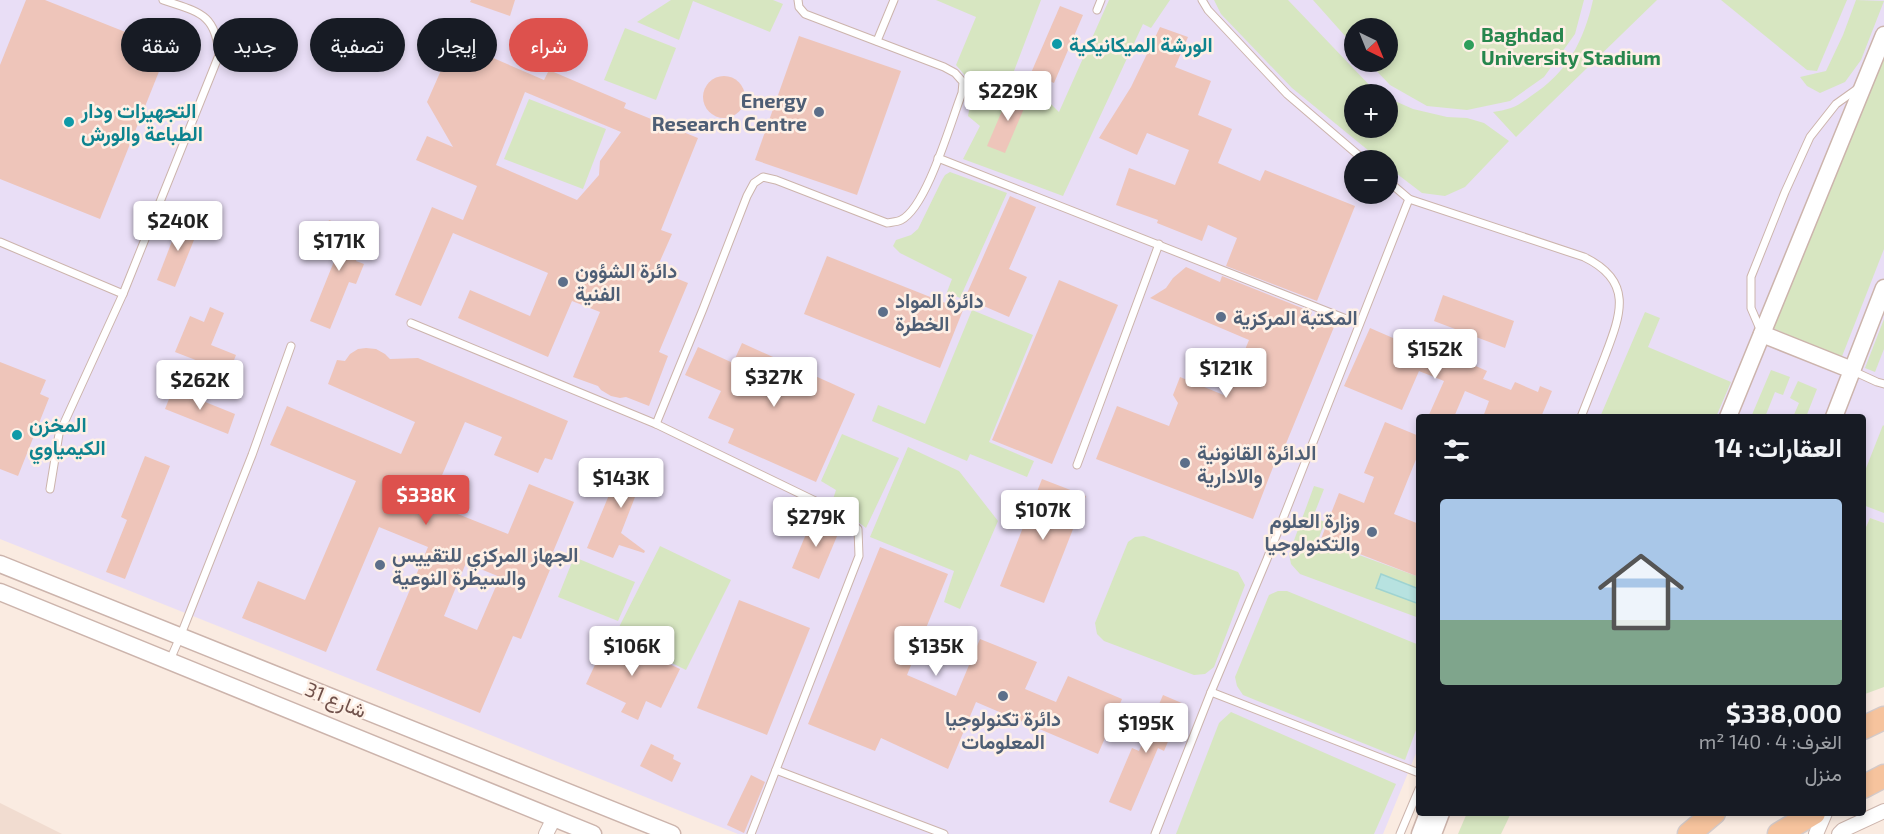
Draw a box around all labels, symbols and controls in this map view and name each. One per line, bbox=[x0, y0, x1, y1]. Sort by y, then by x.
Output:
chip: شقة bbox=[121, 18, 201, 72]
chip: جديد bbox=[213, 18, 298, 72]
chip: تصفية bbox=[310, 18, 405, 72]
chip: إيجار bbox=[417, 18, 497, 72]
chip: شراء bbox=[509, 18, 588, 72]
north arrow bbox=[1344, 18, 1398, 72]
map controls bbox=[1344, 18, 1398, 204]
place label: Baghdad University Stadium bbox=[1481, 22, 1661, 70]
place label: الورشة الميكانيكية bbox=[1069, 32, 1213, 58]
marker: الورشة الميكانيكية bbox=[1050, 37, 1064, 51]
marker: Baghdad University Stadium bbox=[1462, 38, 1476, 52]
pin: $229K bbox=[966, 71, 1050, 122]
text: $229K bbox=[978, 78, 1038, 102]
button: + bbox=[1344, 84, 1398, 138]
place label: Energy Research Centre bbox=[652, 88, 808, 135]
place label: التجهيزات ودار الطباعة والورش bbox=[80, 98, 203, 147]
marker: Energy Research Centre bbox=[812, 105, 826, 119]
marker: التجهيزات ودار الطباعة والورش bbox=[62, 115, 76, 129]
button: − bbox=[1344, 150, 1398, 204]
pin: $240K bbox=[136, 201, 220, 252]
text: $240K bbox=[147, 208, 209, 232]
pin: $171K bbox=[297, 221, 381, 272]
text: $171K bbox=[313, 228, 365, 252]
place label: دائرة الشؤون الفنية bbox=[575, 258, 677, 306]
marker: دائرة الشؤون الفنية bbox=[556, 275, 570, 289]
place label: دائرة المواد الخطرة bbox=[895, 288, 984, 337]
marker: دائرة المواد الخطرة bbox=[876, 305, 890, 319]
place label: المكتبة المركزية bbox=[1233, 305, 1358, 331]
marker: المكتبة المركزية bbox=[1214, 310, 1228, 324]
pin: $152K bbox=[1393, 329, 1477, 380]
text: $152K bbox=[1407, 336, 1463, 360]
pin: $121K bbox=[1184, 348, 1268, 399]
text: $121K bbox=[1199, 355, 1253, 379]
pin: $327K bbox=[732, 357, 816, 408]
pin: $262K bbox=[158, 360, 242, 411]
text: $327K bbox=[745, 364, 803, 388]
text: $262K bbox=[170, 367, 230, 391]
place label: المخزن الكيمياوي bbox=[29, 412, 106, 465]
marker: المخزن الكيمياوي bbox=[10, 428, 24, 442]
text: العقارات: 14 bbox=[1715, 431, 1842, 462]
icon: filters bbox=[1440, 434, 1473, 467]
place label: الدائرة القانونية والادارية bbox=[1197, 440, 1316, 489]
marker: الدائرة القانونية والادارية bbox=[1178, 456, 1192, 470]
pin: $143K bbox=[579, 458, 663, 509]
text: $143K bbox=[593, 465, 650, 489]
pin: $338K bbox=[384, 475, 468, 526]
text: $338K bbox=[396, 482, 456, 506]
pin: $107K bbox=[1001, 490, 1085, 541]
pin: $279K bbox=[774, 497, 858, 548]
text: $107K bbox=[1015, 497, 1071, 521]
text: $279K bbox=[787, 504, 845, 528]
place label: وزارة العلوم والتكنولوجيا bbox=[1264, 508, 1360, 557]
marker: وزارة العلوم والتكنولوجيا bbox=[1365, 525, 1379, 539]
icon: home bbox=[1587, 538, 1695, 646]
place label: الجهاز المركزي للتقييس والسيطرة النوعية bbox=[392, 542, 578, 591]
marker: الجهاز المركزي للتقييس والسيطرة النوعية bbox=[373, 558, 387, 572]
pin: $106K bbox=[590, 626, 674, 677]
pin: $135K bbox=[894, 626, 978, 677]
text: $106K bbox=[603, 633, 661, 657]
text: $135K bbox=[908, 633, 964, 657]
street label: شارع 31 bbox=[301, 676, 370, 725]
marker: دائرة تكنولوجيا المعلومات bbox=[996, 689, 1010, 703]
text: $338,000 bbox=[1726, 697, 1842, 728]
pin: $195K bbox=[1104, 703, 1188, 754]
place label: دائرة تكنولوجيا المعلومات bbox=[945, 706, 1061, 755]
text: $195K bbox=[1118, 710, 1174, 734]
text: الغرف: 4 · 140 m² bbox=[1699, 729, 1842, 753]
text: منزل bbox=[1805, 761, 1842, 785]

